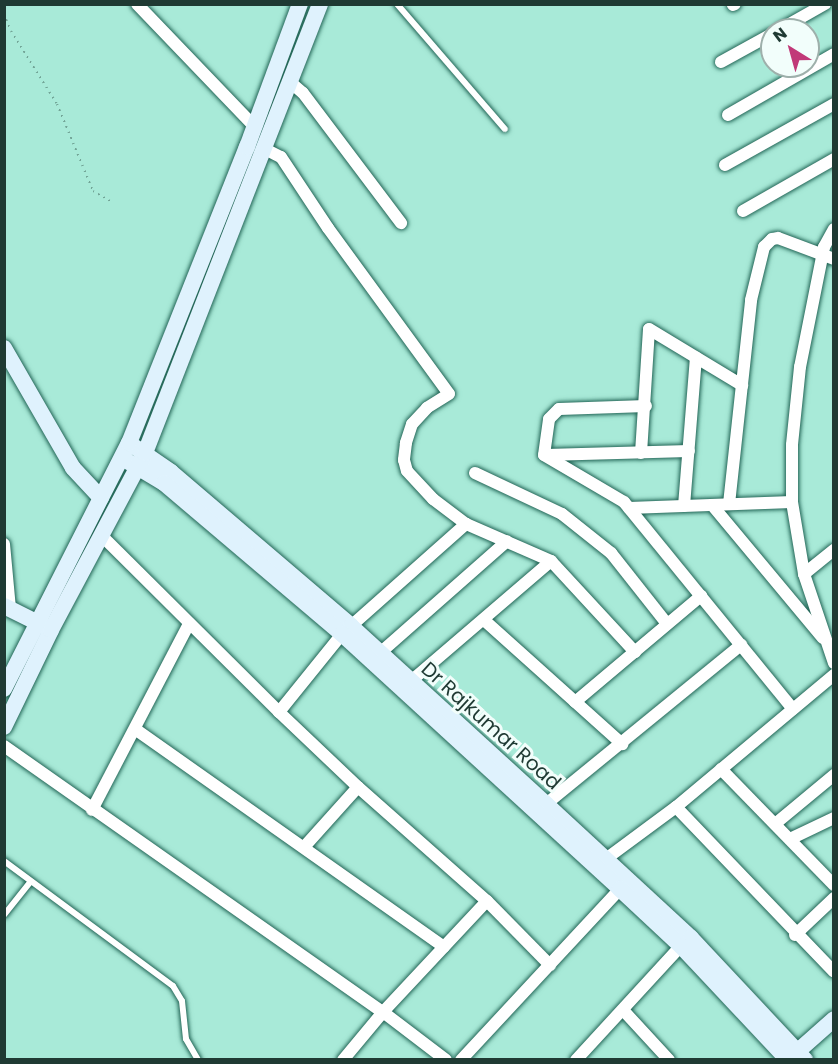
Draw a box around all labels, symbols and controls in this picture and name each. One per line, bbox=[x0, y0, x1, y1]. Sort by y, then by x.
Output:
north arrow bbox=[760, 18, 820, 78]
text: N bbox=[768, 22, 792, 48]
street label: Dr Rajkumar Road bbox=[416, 657, 566, 795]

